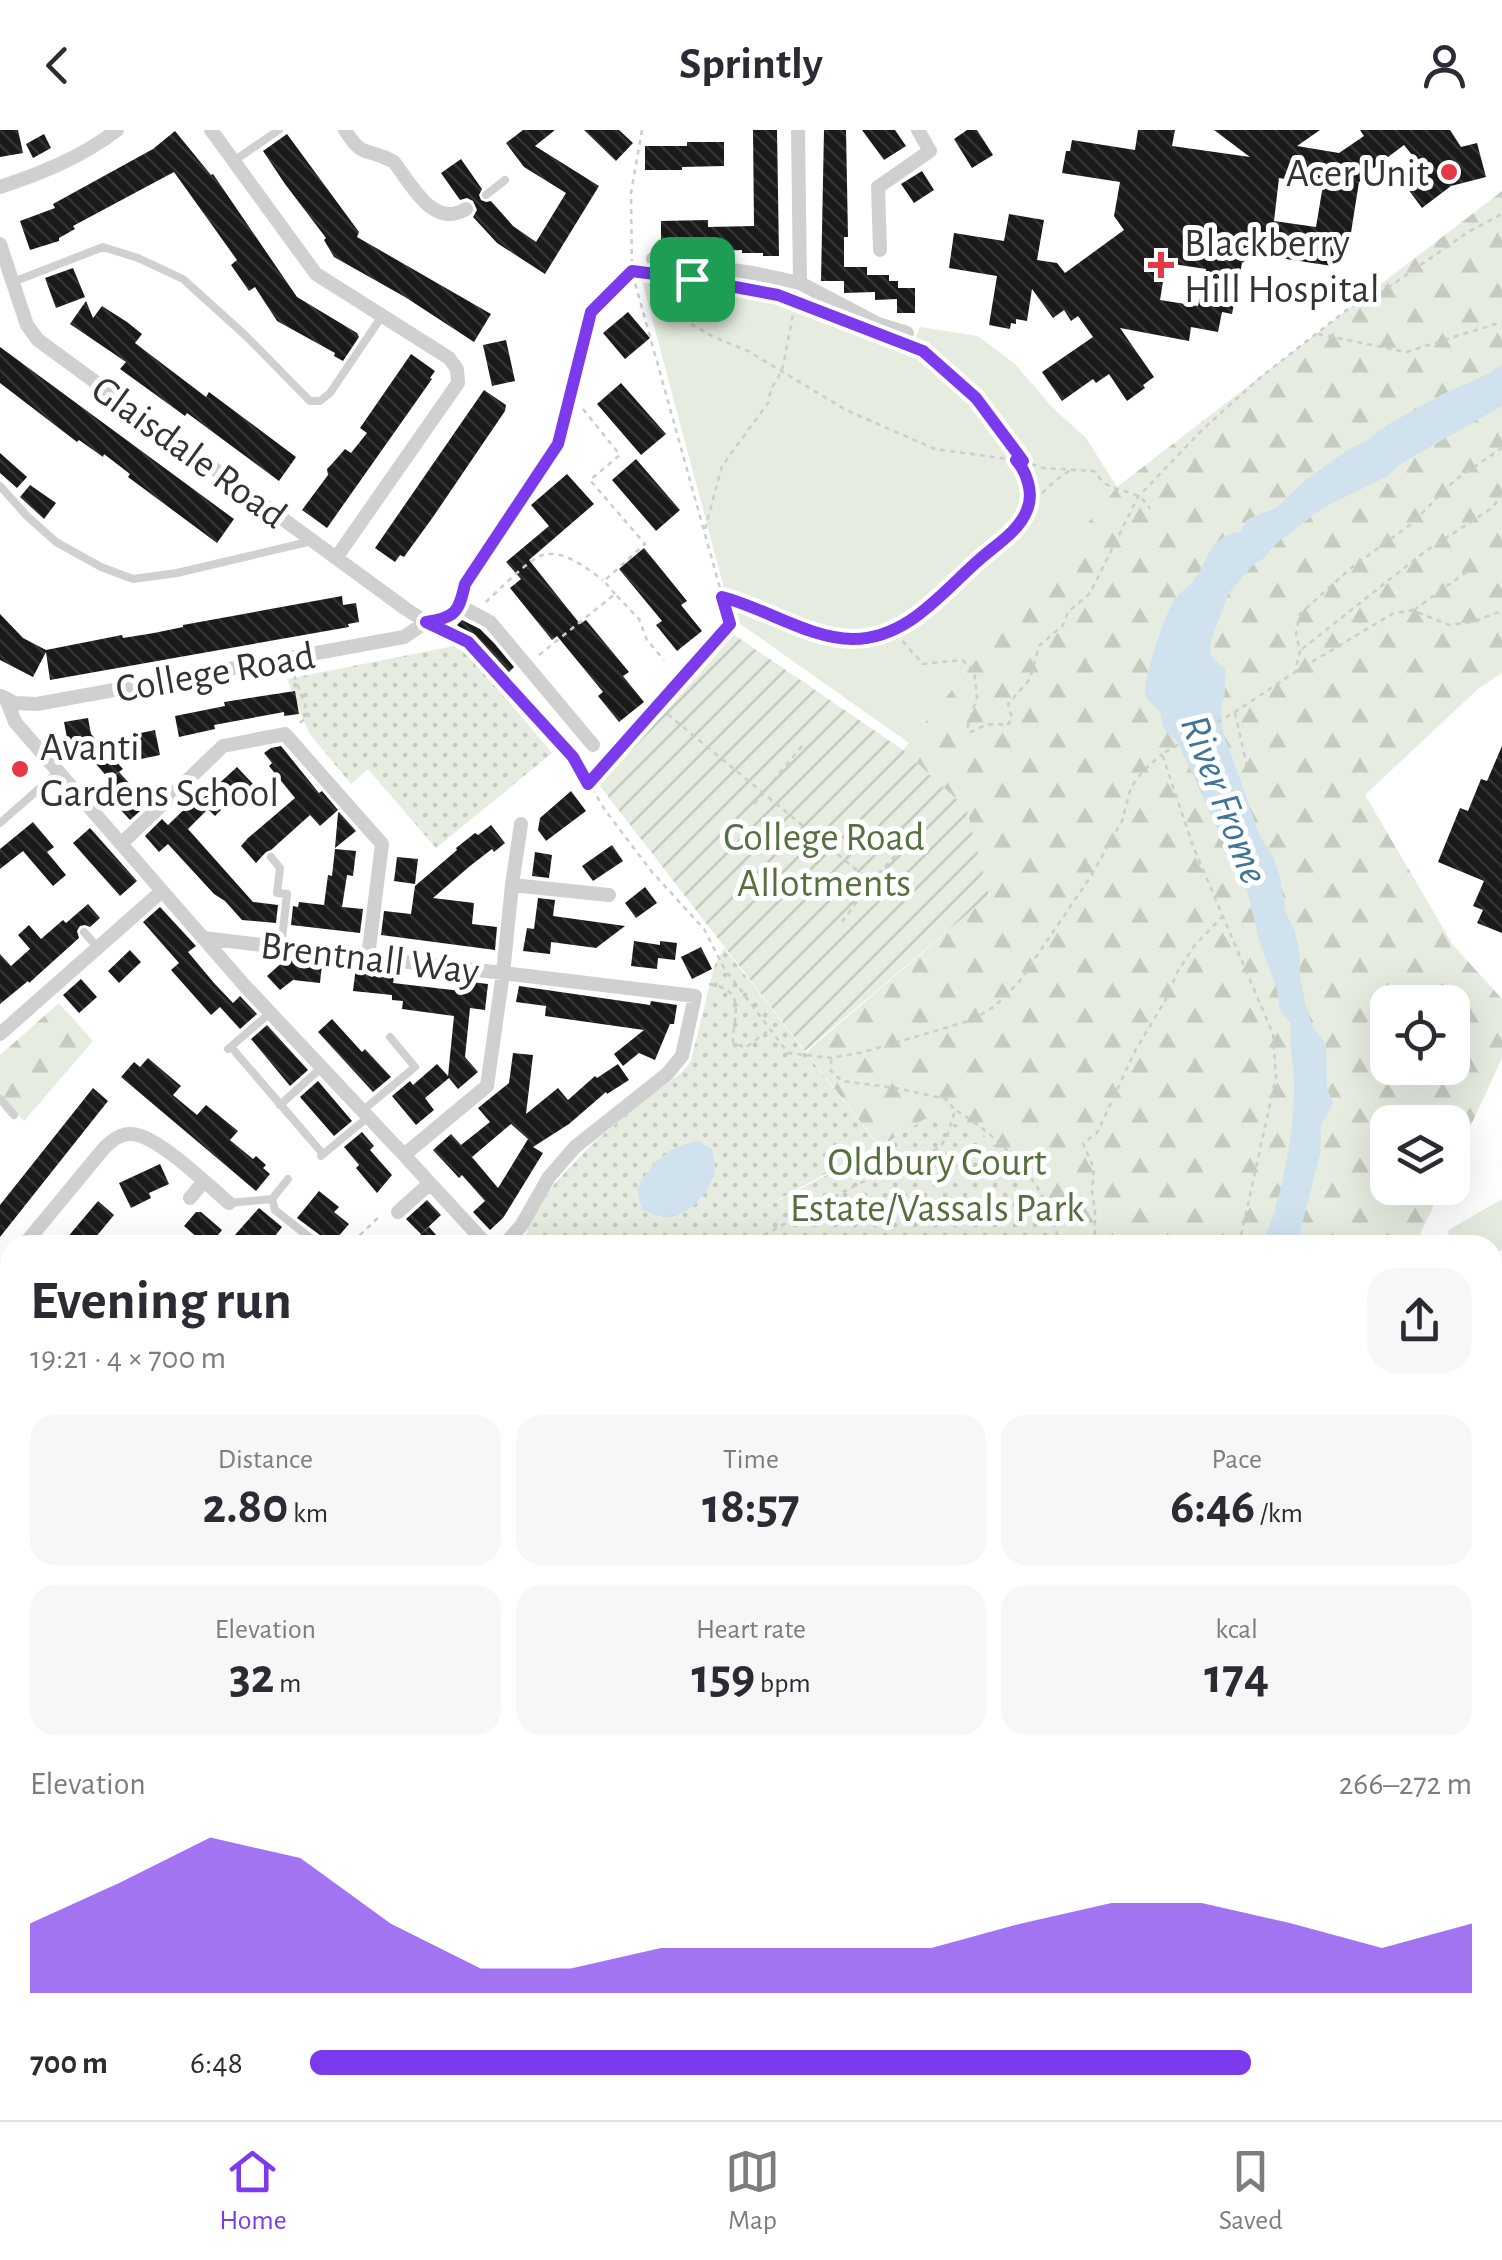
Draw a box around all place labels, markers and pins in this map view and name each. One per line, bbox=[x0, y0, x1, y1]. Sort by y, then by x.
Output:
place label: Acer Unit bbox=[1286, 154, 1429, 194]
marker: Acer Unit bbox=[1438, 161, 1460, 183]
place label: Blackberry Hill Hospital bbox=[1184, 224, 1380, 310]
pin bbox=[650, 237, 735, 322]
marker: Blackberry Hill Hospital bbox=[1148, 252, 1174, 278]
place label: Avanti Gardens School bbox=[40, 728, 279, 814]
marker: Avanti Gardens School bbox=[9, 758, 31, 780]

